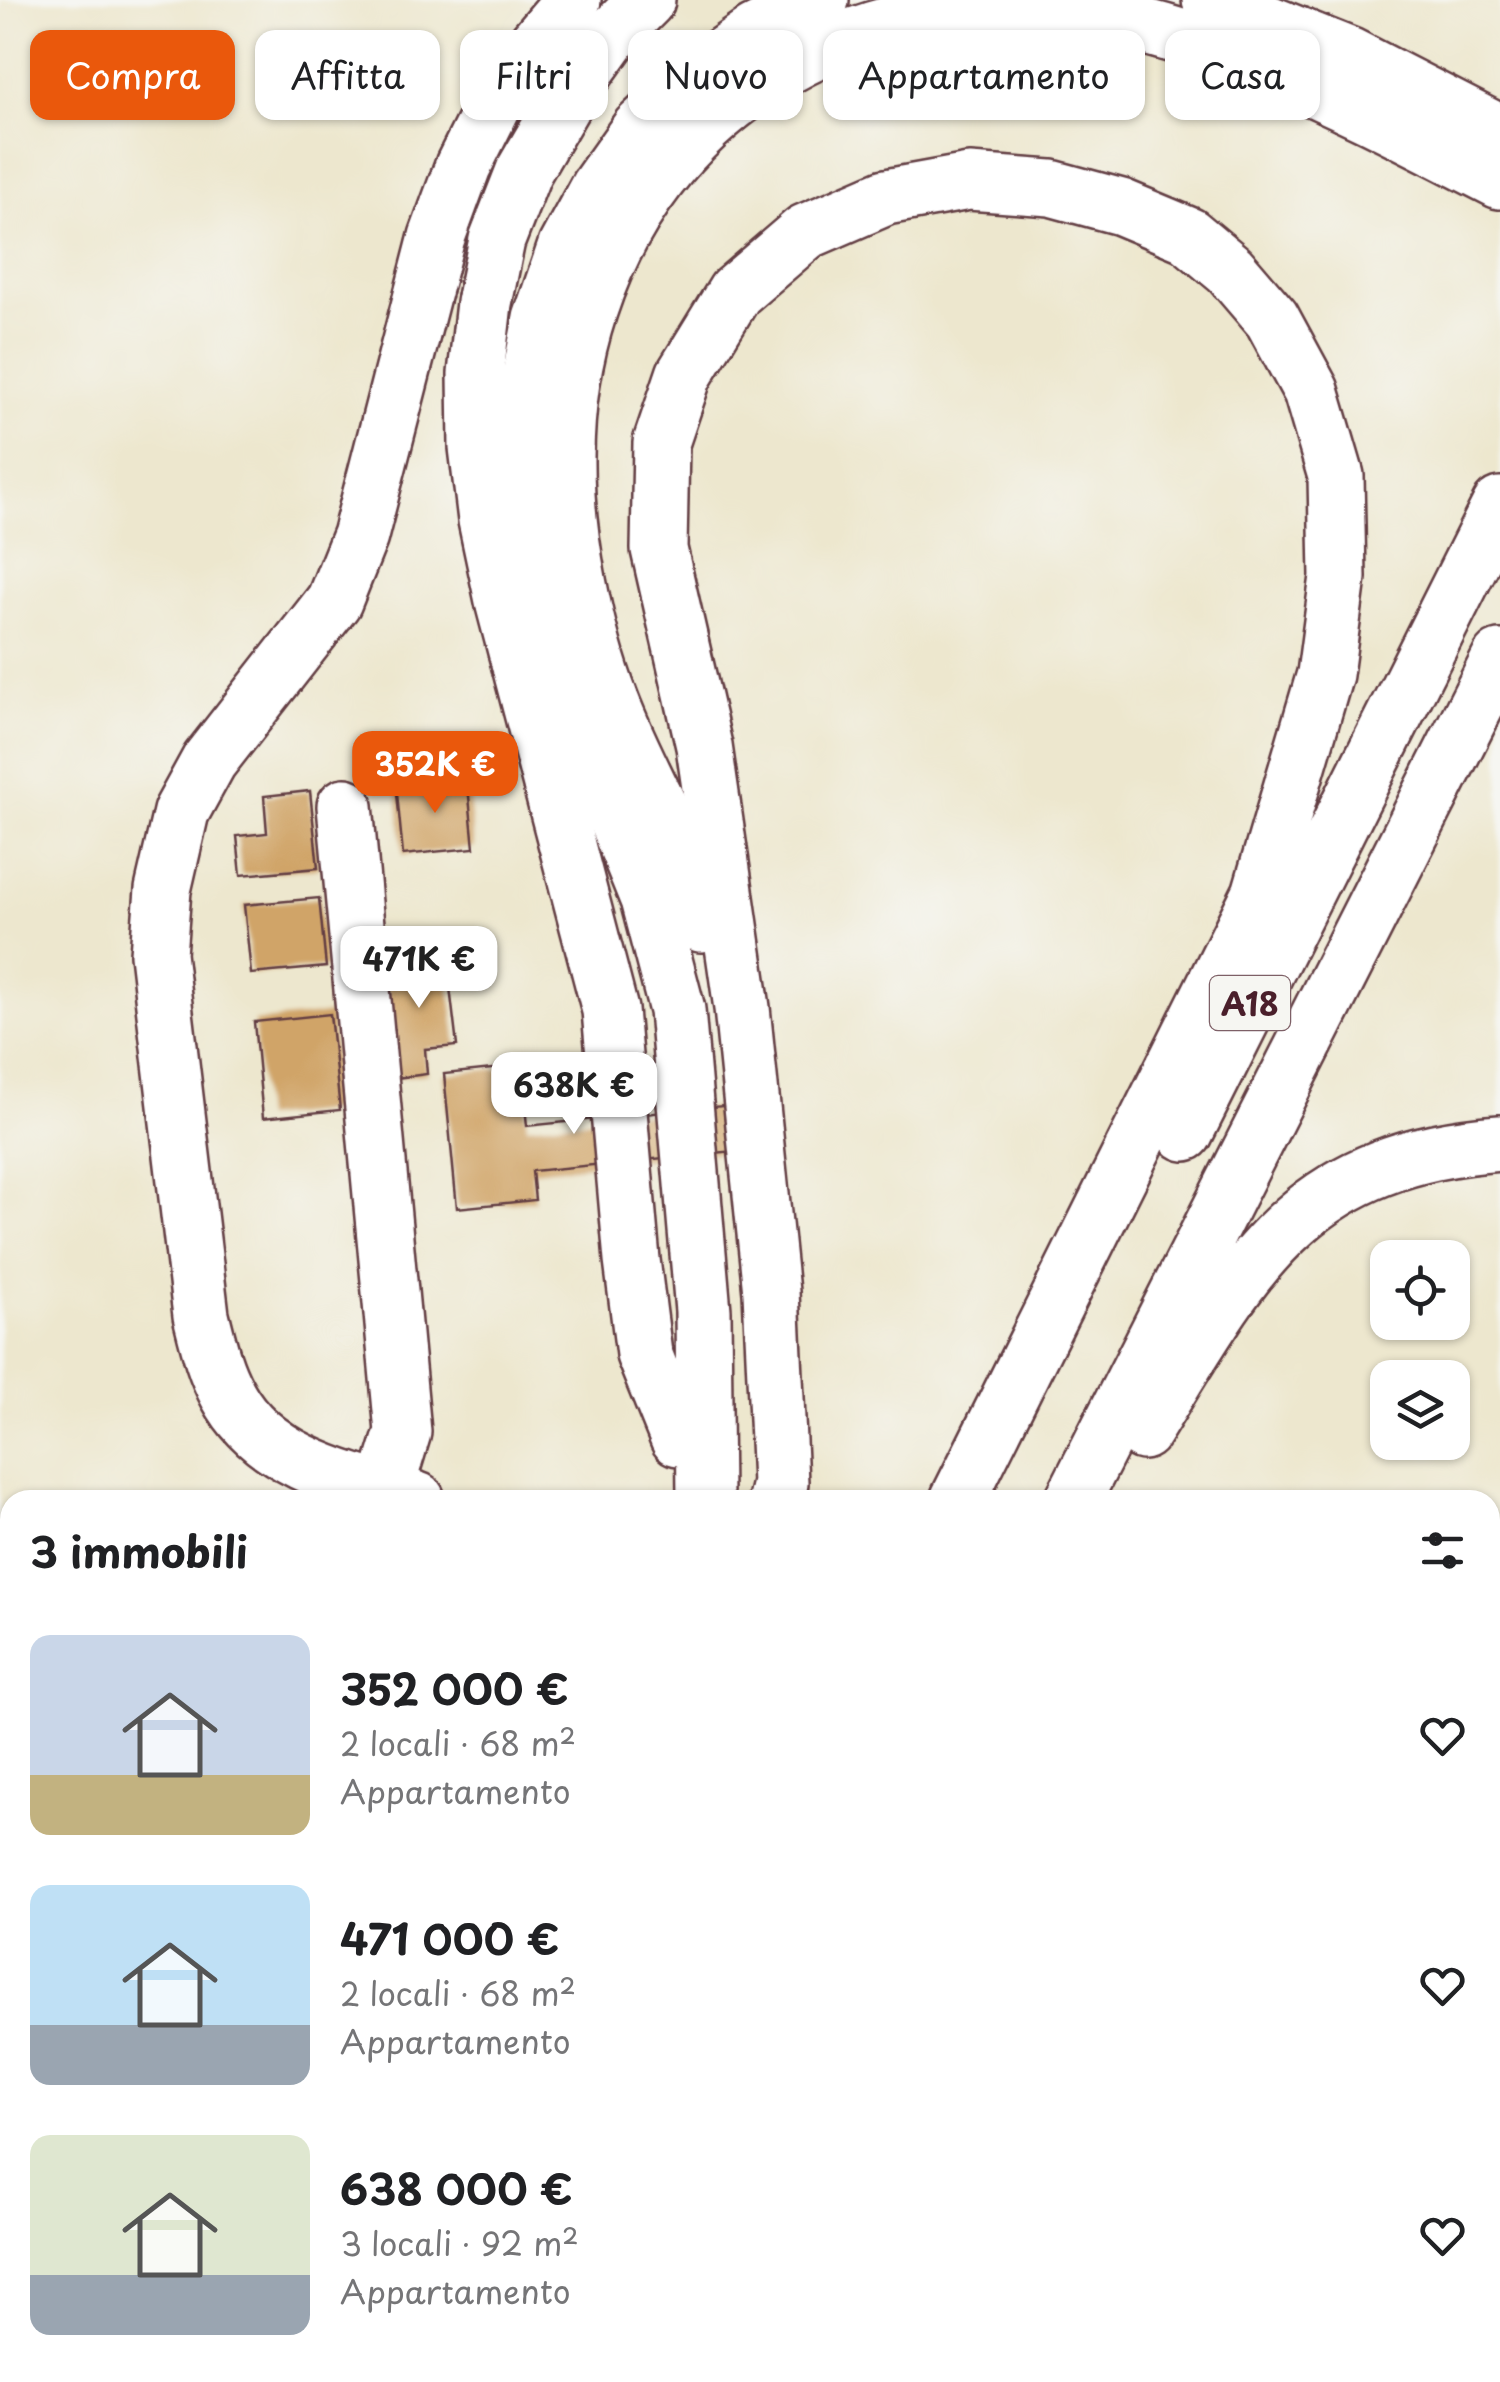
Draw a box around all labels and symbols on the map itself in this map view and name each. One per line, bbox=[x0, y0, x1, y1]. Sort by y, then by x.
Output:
pin: 352K € bbox=[354, 731, 516, 816]
pin: 471K € bbox=[338, 926, 500, 1011]
road number: A18 bbox=[1210, 976, 1290, 1030]
pin: 638K € bbox=[493, 1052, 655, 1137]

